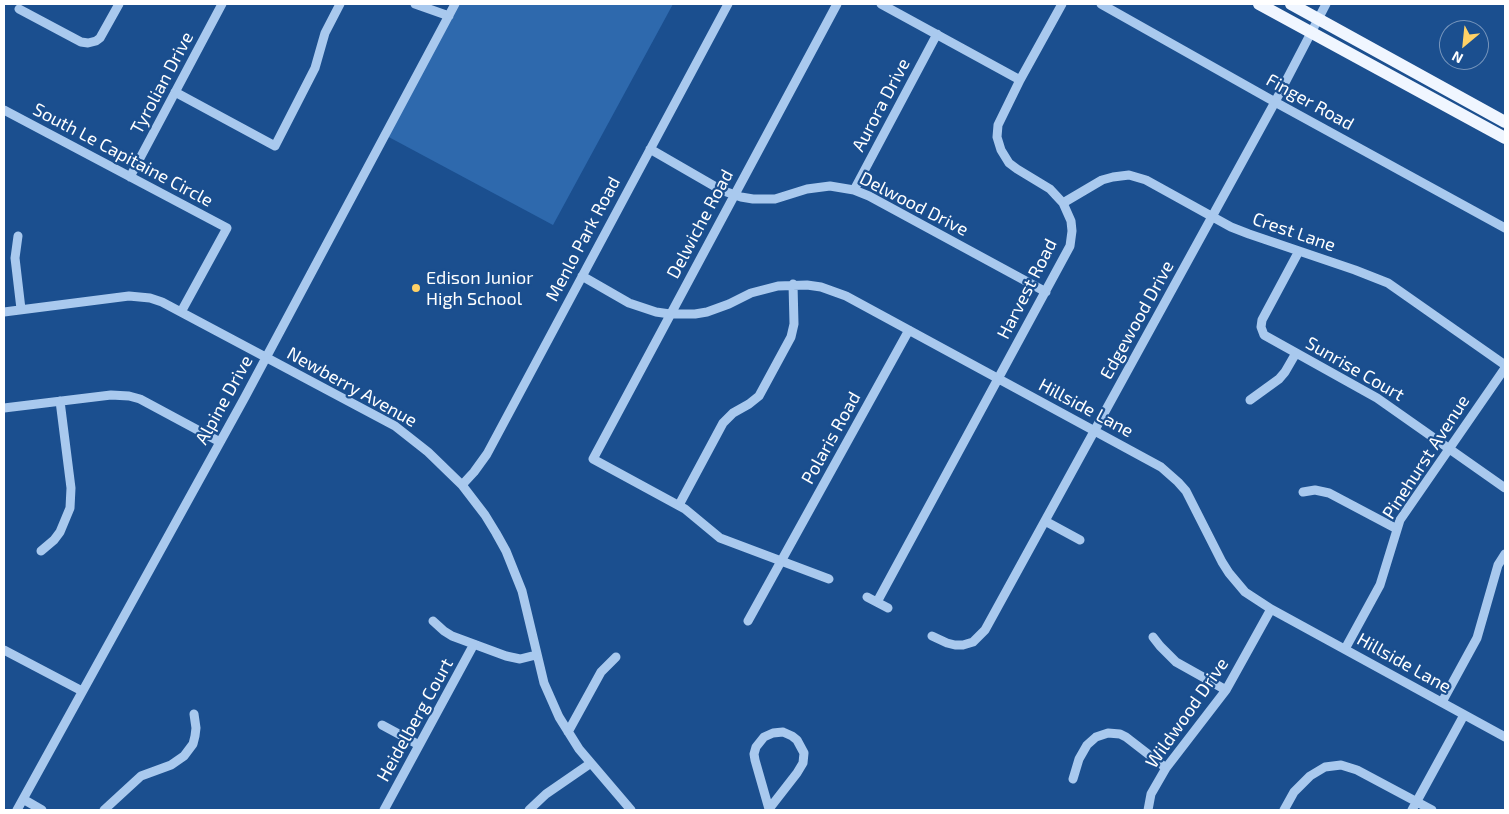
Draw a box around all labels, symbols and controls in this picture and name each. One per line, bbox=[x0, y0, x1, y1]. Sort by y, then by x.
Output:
north arrow bbox=[1439, 20, 1489, 70]
street label: Tyrolian Drive bbox=[126, 28, 198, 138]
text: N bbox=[1449, 48, 1466, 68]
street label: Aurora Drive bbox=[847, 55, 915, 155]
street label: Finger Road bbox=[1262, 69, 1358, 135]
street label: South Le Capitaine Circle bbox=[29, 98, 217, 212]
street label: Delwiche Road bbox=[662, 166, 738, 282]
street label: Delwood Drive bbox=[856, 167, 972, 241]
street label: Menlo Park Road bbox=[541, 173, 625, 305]
street label: Crest Lane bbox=[1250, 208, 1338, 256]
street label: Harvest Road bbox=[992, 235, 1062, 343]
street label: Edgewood Drive bbox=[1095, 257, 1179, 383]
place label: Edison Junior High School bbox=[426, 267, 533, 310]
marker: Edison Junior High School bbox=[410, 282, 422, 294]
street label: Sunrise Court bbox=[1302, 332, 1408, 406]
street label: Newberry Avenue bbox=[283, 342, 421, 432]
street label: Alpine Drive bbox=[191, 352, 257, 448]
street label: Hillside Lane bbox=[1035, 374, 1137, 442]
street label: Polaris Road bbox=[797, 388, 865, 488]
street label: Pinehurst Avenue bbox=[1378, 391, 1474, 523]
street label: Hillside Lane bbox=[1353, 628, 1455, 698]
street label: Wildwood Drive bbox=[1141, 654, 1233, 772]
street label: Heidelberg Court bbox=[372, 655, 458, 785]

